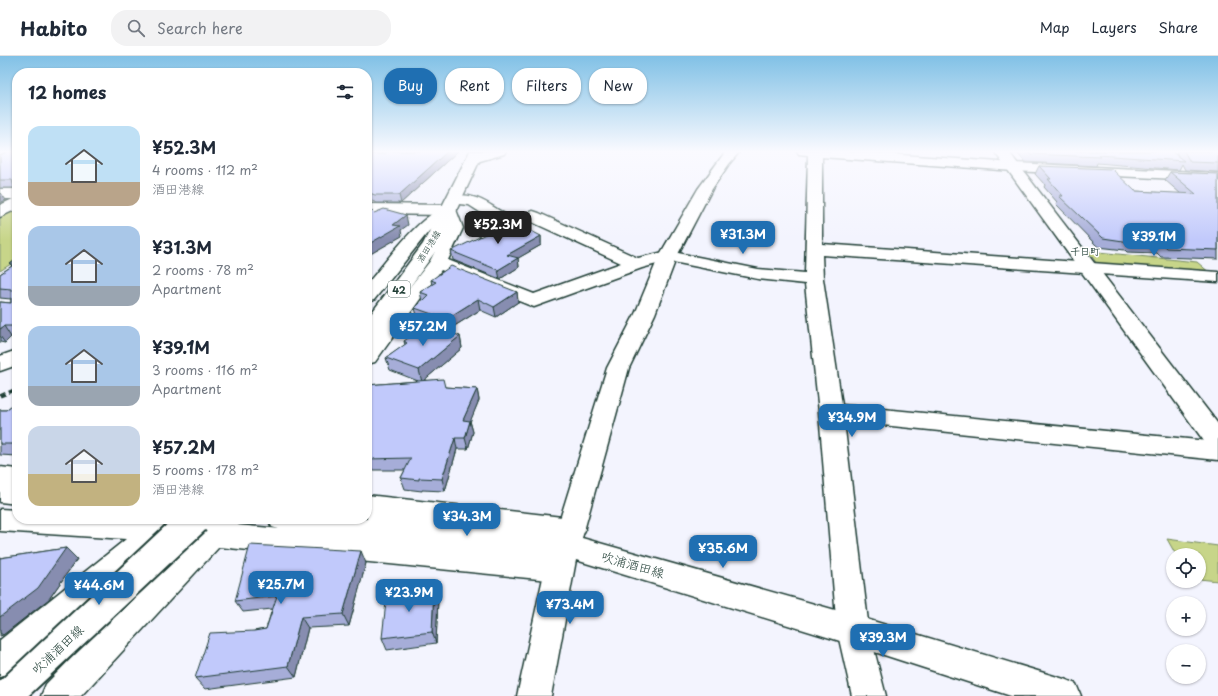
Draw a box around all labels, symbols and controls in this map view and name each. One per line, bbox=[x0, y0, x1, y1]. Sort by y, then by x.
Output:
search box bbox=[111, 10, 391, 46]
text: Habito bbox=[20, 14, 87, 42]
text: Search here bbox=[157, 16, 243, 39]
icon: search bbox=[125, 17, 147, 39]
text: Map bbox=[1040, 17, 1070, 38]
text: Layers bbox=[1092, 17, 1137, 38]
text: Share bbox=[1159, 17, 1198, 38]
chip: Buy bbox=[384, 68, 437, 104]
chip: Rent bbox=[445, 68, 504, 104]
chip: Filters bbox=[512, 68, 581, 104]
chip: New bbox=[589, 68, 647, 104]
text: 12 homes bbox=[28, 79, 106, 105]
icon: filters bbox=[334, 81, 356, 103]
text: ¥52.3M bbox=[152, 134, 216, 160]
icon: home bbox=[60, 142, 108, 190]
text: 4 rooms · 112 m² bbox=[152, 160, 258, 179]
text: 酒田港線 bbox=[152, 179, 204, 198]
pin: ¥52.3M bbox=[465, 211, 531, 245]
text: ¥52.3M bbox=[473, 214, 523, 233]
pin: ¥31.3M bbox=[710, 221, 776, 255]
pin: ¥39.1M bbox=[1121, 223, 1187, 257]
text: ¥31.3M bbox=[720, 224, 766, 243]
text: ¥39.1M bbox=[1132, 226, 1176, 245]
street label: 酒田港線 bbox=[413, 227, 443, 265]
text: ¥31.3M bbox=[152, 234, 212, 260]
icon: home bbox=[60, 242, 108, 290]
district label: 千日町 bbox=[1070, 243, 1100, 258]
text: 2 rooms · 78 m² bbox=[152, 260, 254, 279]
text: Apartment bbox=[152, 279, 221, 298]
road number: 42 bbox=[388, 281, 410, 297]
pin: ¥57.2M bbox=[390, 313, 456, 347]
text: ¥57.2M bbox=[399, 316, 447, 335]
text: ¥39.1M bbox=[152, 334, 210, 360]
icon: home bbox=[60, 342, 108, 390]
text: 3 rooms · 116 m² bbox=[152, 360, 258, 379]
text: Apartment bbox=[152, 379, 221, 398]
pin: ¥34.9M bbox=[819, 404, 885, 438]
text: ¥34.9M bbox=[828, 407, 876, 426]
text: ¥57.2M bbox=[152, 434, 215, 460]
icon: home bbox=[60, 442, 108, 490]
text: 5 rooms · 178 m² bbox=[152, 460, 259, 479]
text: 酒田港線 bbox=[152, 479, 204, 498]
pin: ¥34.3M bbox=[434, 503, 500, 537]
text: ¥34.3M bbox=[442, 506, 492, 525]
pin: ¥35.6M bbox=[690, 535, 756, 569]
text: ¥35.6M bbox=[698, 538, 748, 557]
street label: 吹浦酒田線 bbox=[599, 546, 668, 582]
map controls bbox=[1166, 548, 1206, 684]
button: locate bbox=[1166, 548, 1206, 588]
pin: ¥25.7M bbox=[248, 571, 314, 605]
pin: ¥44.6M bbox=[66, 572, 132, 606]
text: ¥25.7M bbox=[257, 574, 305, 593]
text: ¥44.6M bbox=[74, 575, 124, 594]
pin: ¥23.9M bbox=[376, 579, 442, 613]
text: ¥23.9M bbox=[385, 582, 433, 601]
pin: ¥73.4M bbox=[537, 591, 603, 625]
text: ¥73.4M bbox=[546, 594, 594, 613]
button: + bbox=[1166, 596, 1206, 636]
street label: 吹浦酒田線 bbox=[27, 619, 88, 678]
pin: ¥39.3M bbox=[850, 624, 916, 658]
text: ¥39.3M bbox=[859, 627, 907, 646]
button: − bbox=[1166, 644, 1206, 684]

